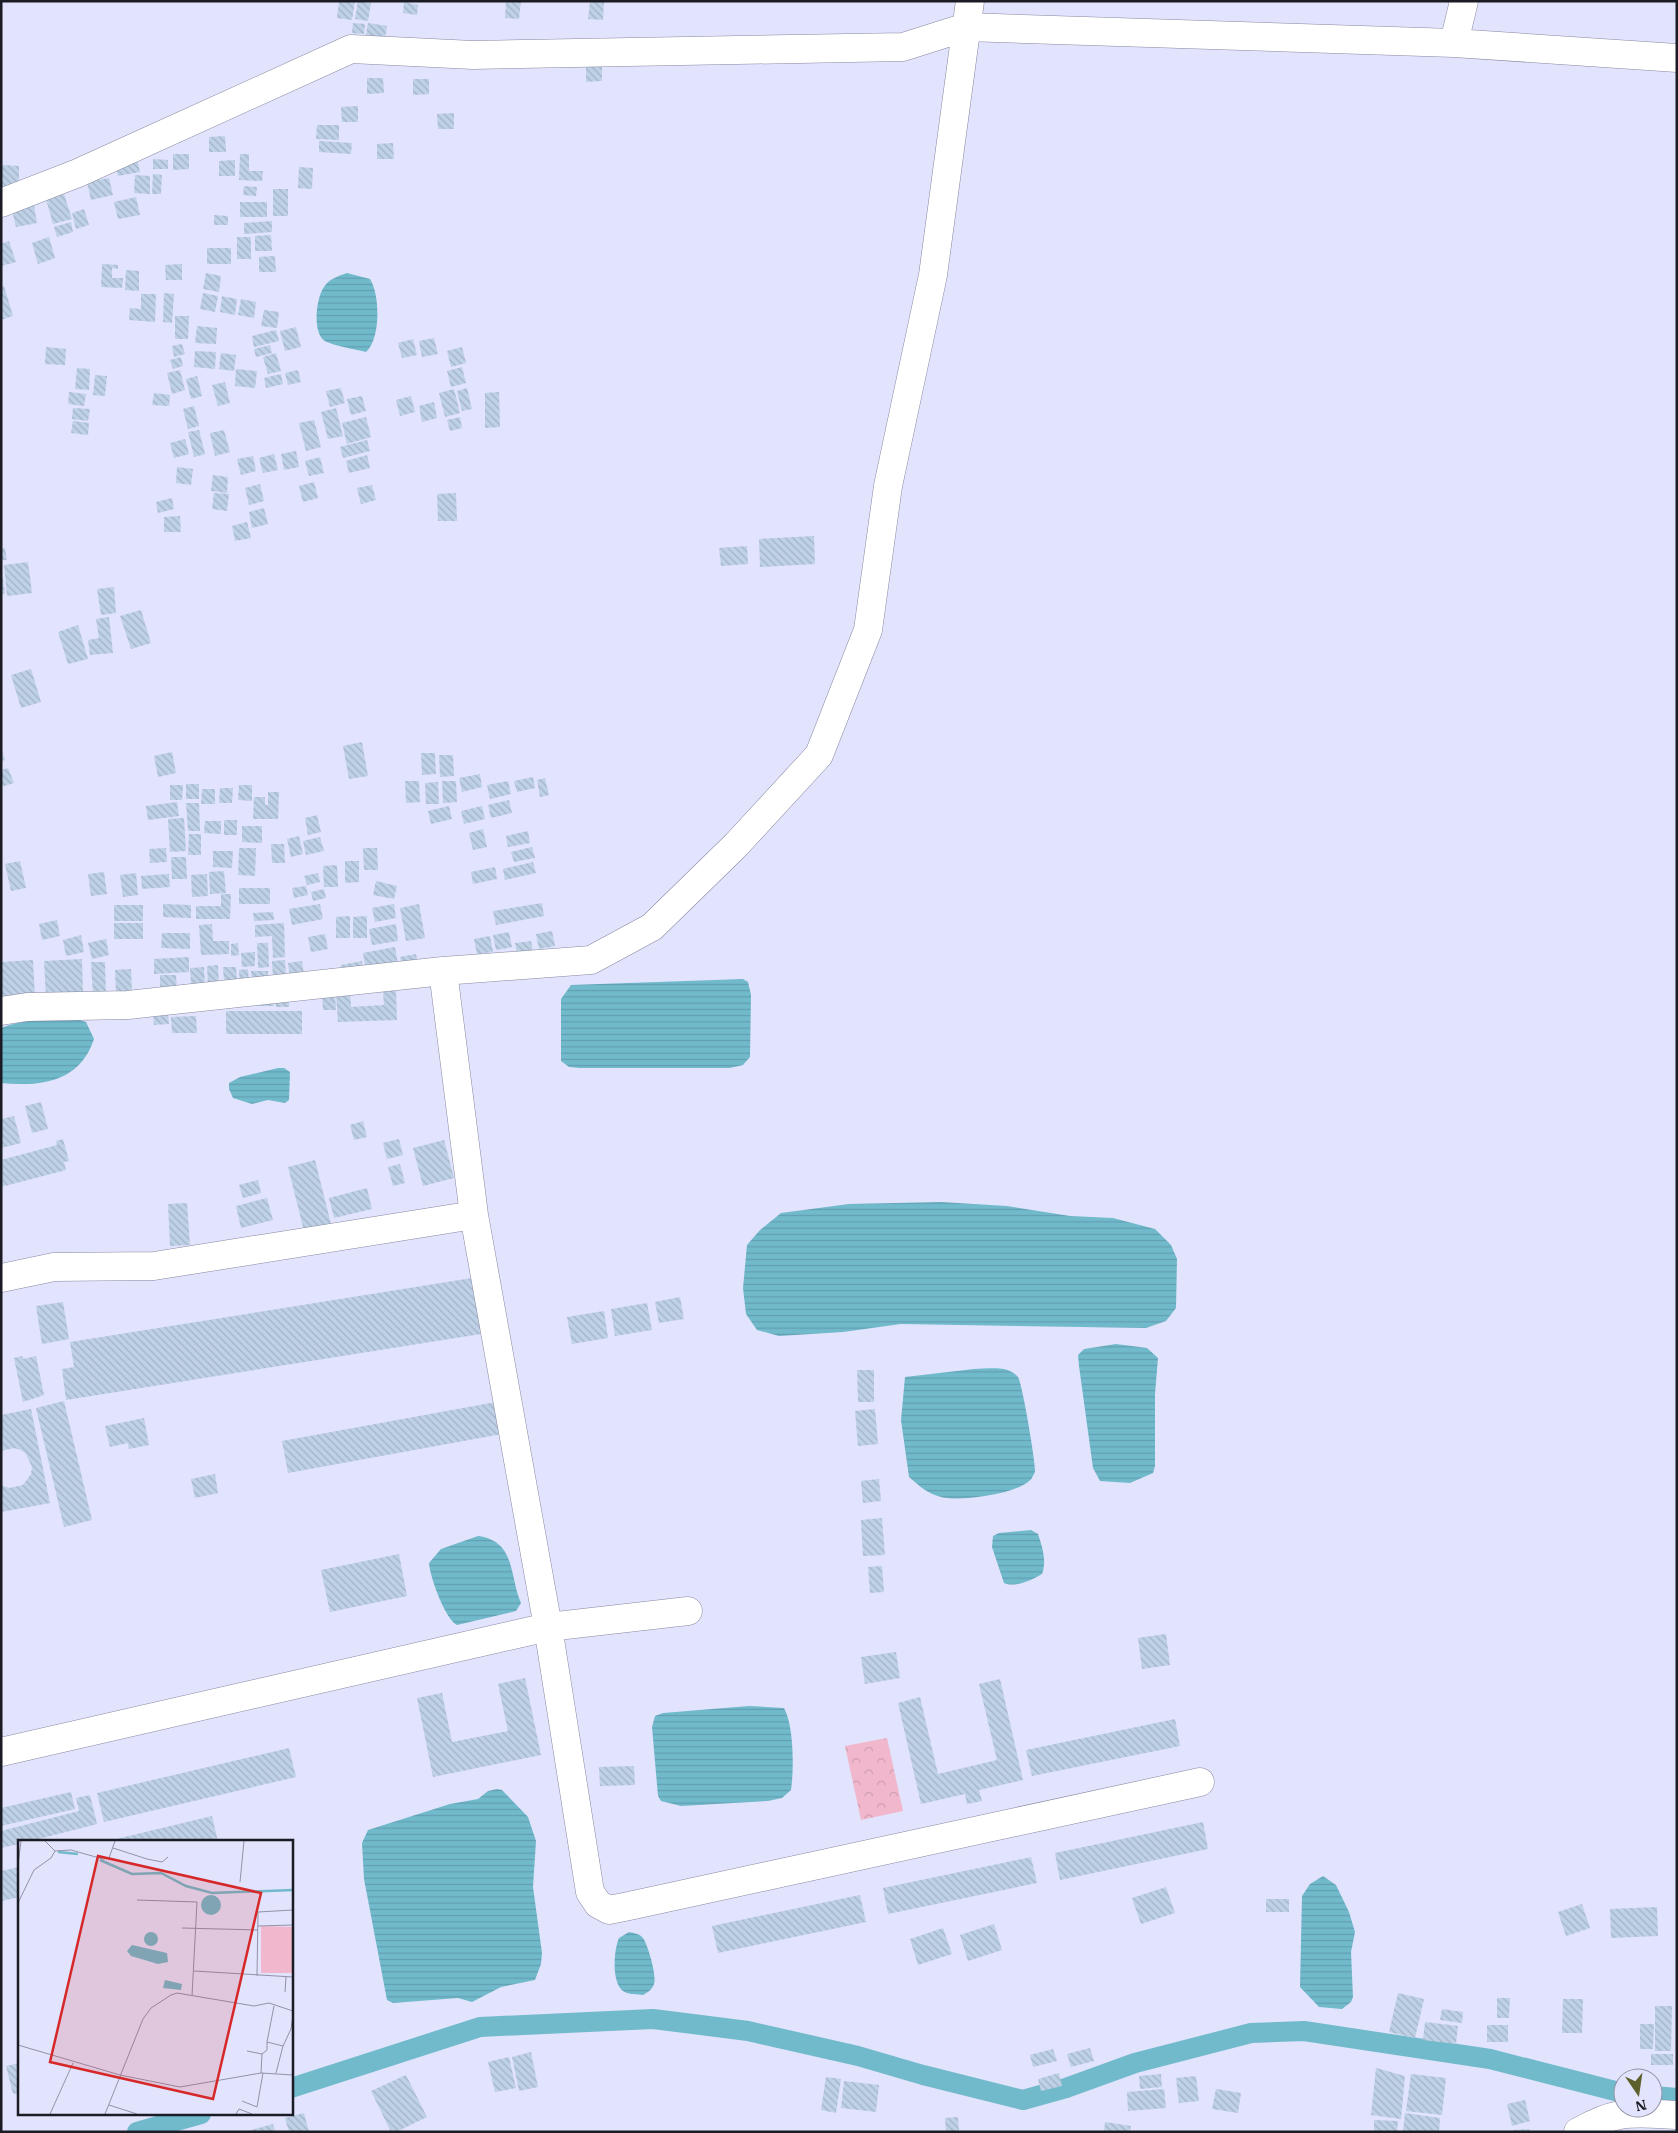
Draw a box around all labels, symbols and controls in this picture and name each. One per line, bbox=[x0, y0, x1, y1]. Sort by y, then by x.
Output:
inset map bbox=[18, 1840, 292, 2116]
north arrow bbox=[1613, 2068, 1663, 2118]
text: N bbox=[1634, 2096, 1648, 2116]

